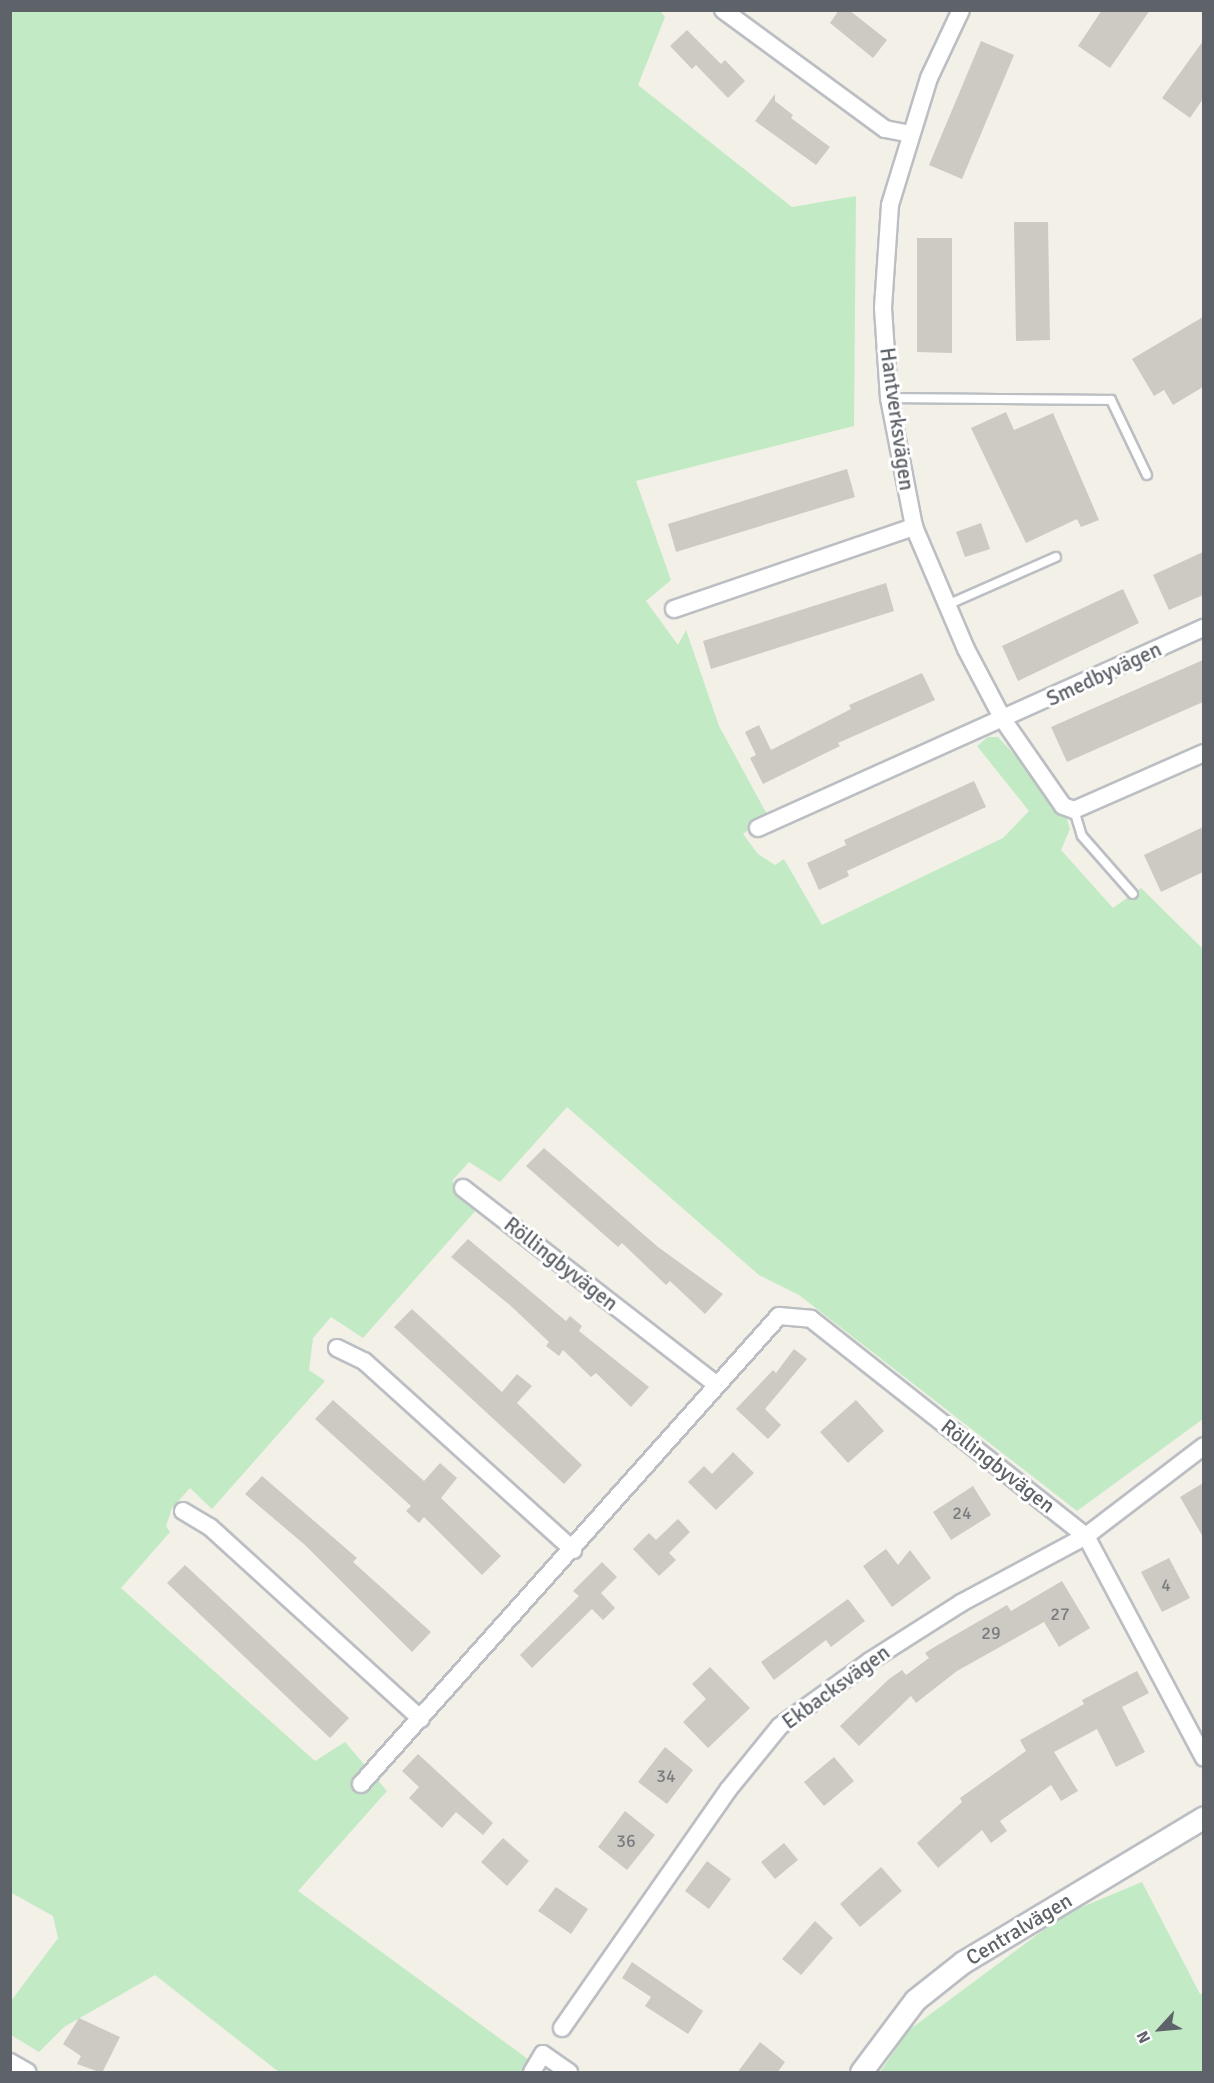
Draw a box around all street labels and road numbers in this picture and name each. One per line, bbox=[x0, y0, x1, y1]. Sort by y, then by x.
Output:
street label: Hantverksvägen bbox=[874, 346, 920, 492]
street label: Smedbyvägen bbox=[1042, 636, 1166, 712]
street label: Röllingbyvägen bbox=[499, 1212, 623, 1316]
street label: Röllingbyvägen bbox=[936, 1414, 1060, 1518]
street label: Ekbacksvägen bbox=[777, 1640, 895, 1734]
street label: Centralvägen bbox=[961, 1888, 1077, 1970]

